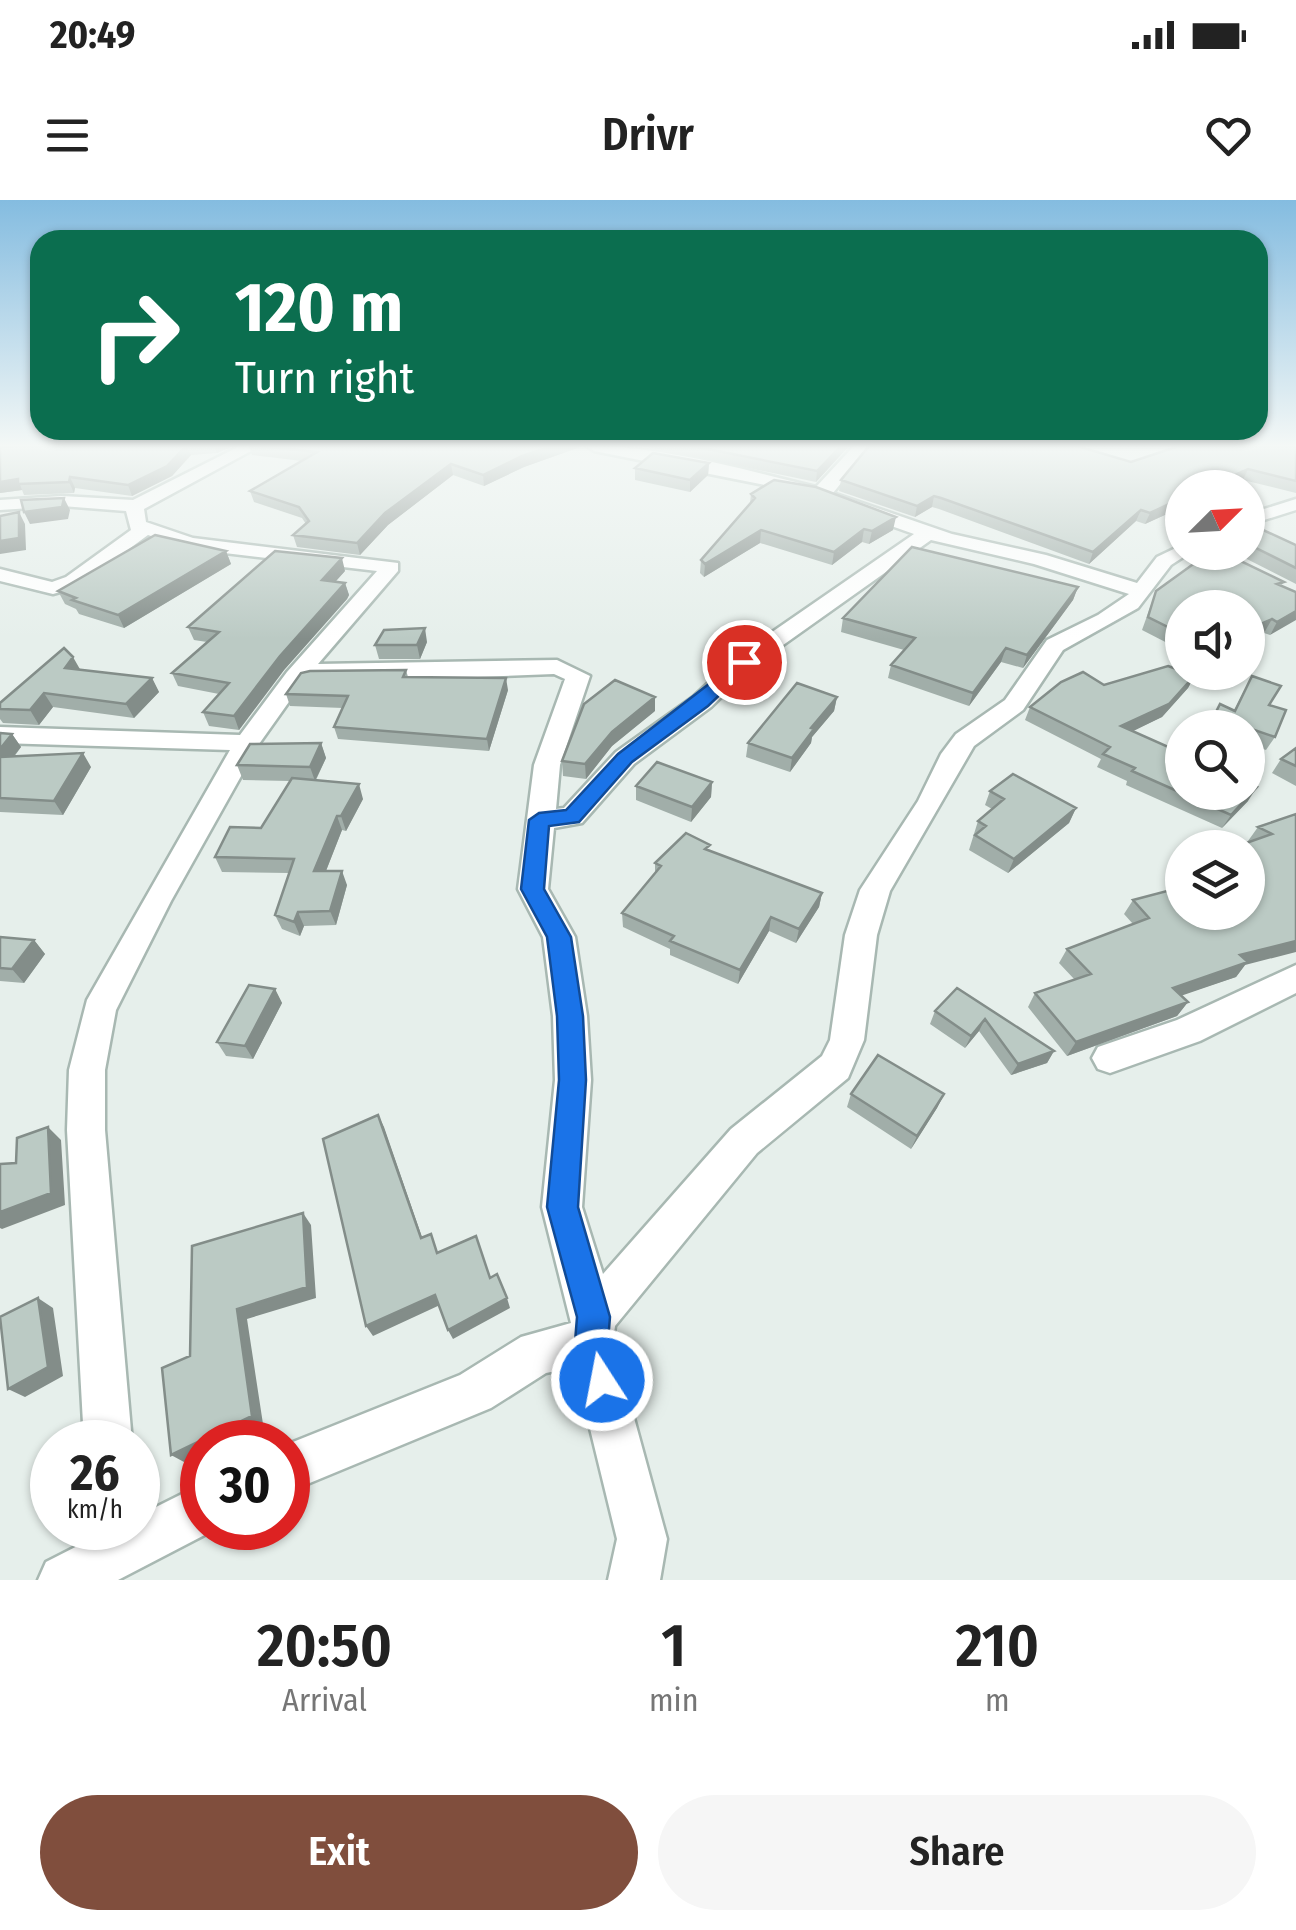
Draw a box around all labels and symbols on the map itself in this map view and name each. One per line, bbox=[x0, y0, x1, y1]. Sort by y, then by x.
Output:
north arrow bbox=[1165, 470, 1265, 570]
pin bbox=[702, 620, 787, 705]
position arrow bbox=[550, 1328, 654, 1432]
speed limit sign: 30 bbox=[180, 1420, 310, 1550]

